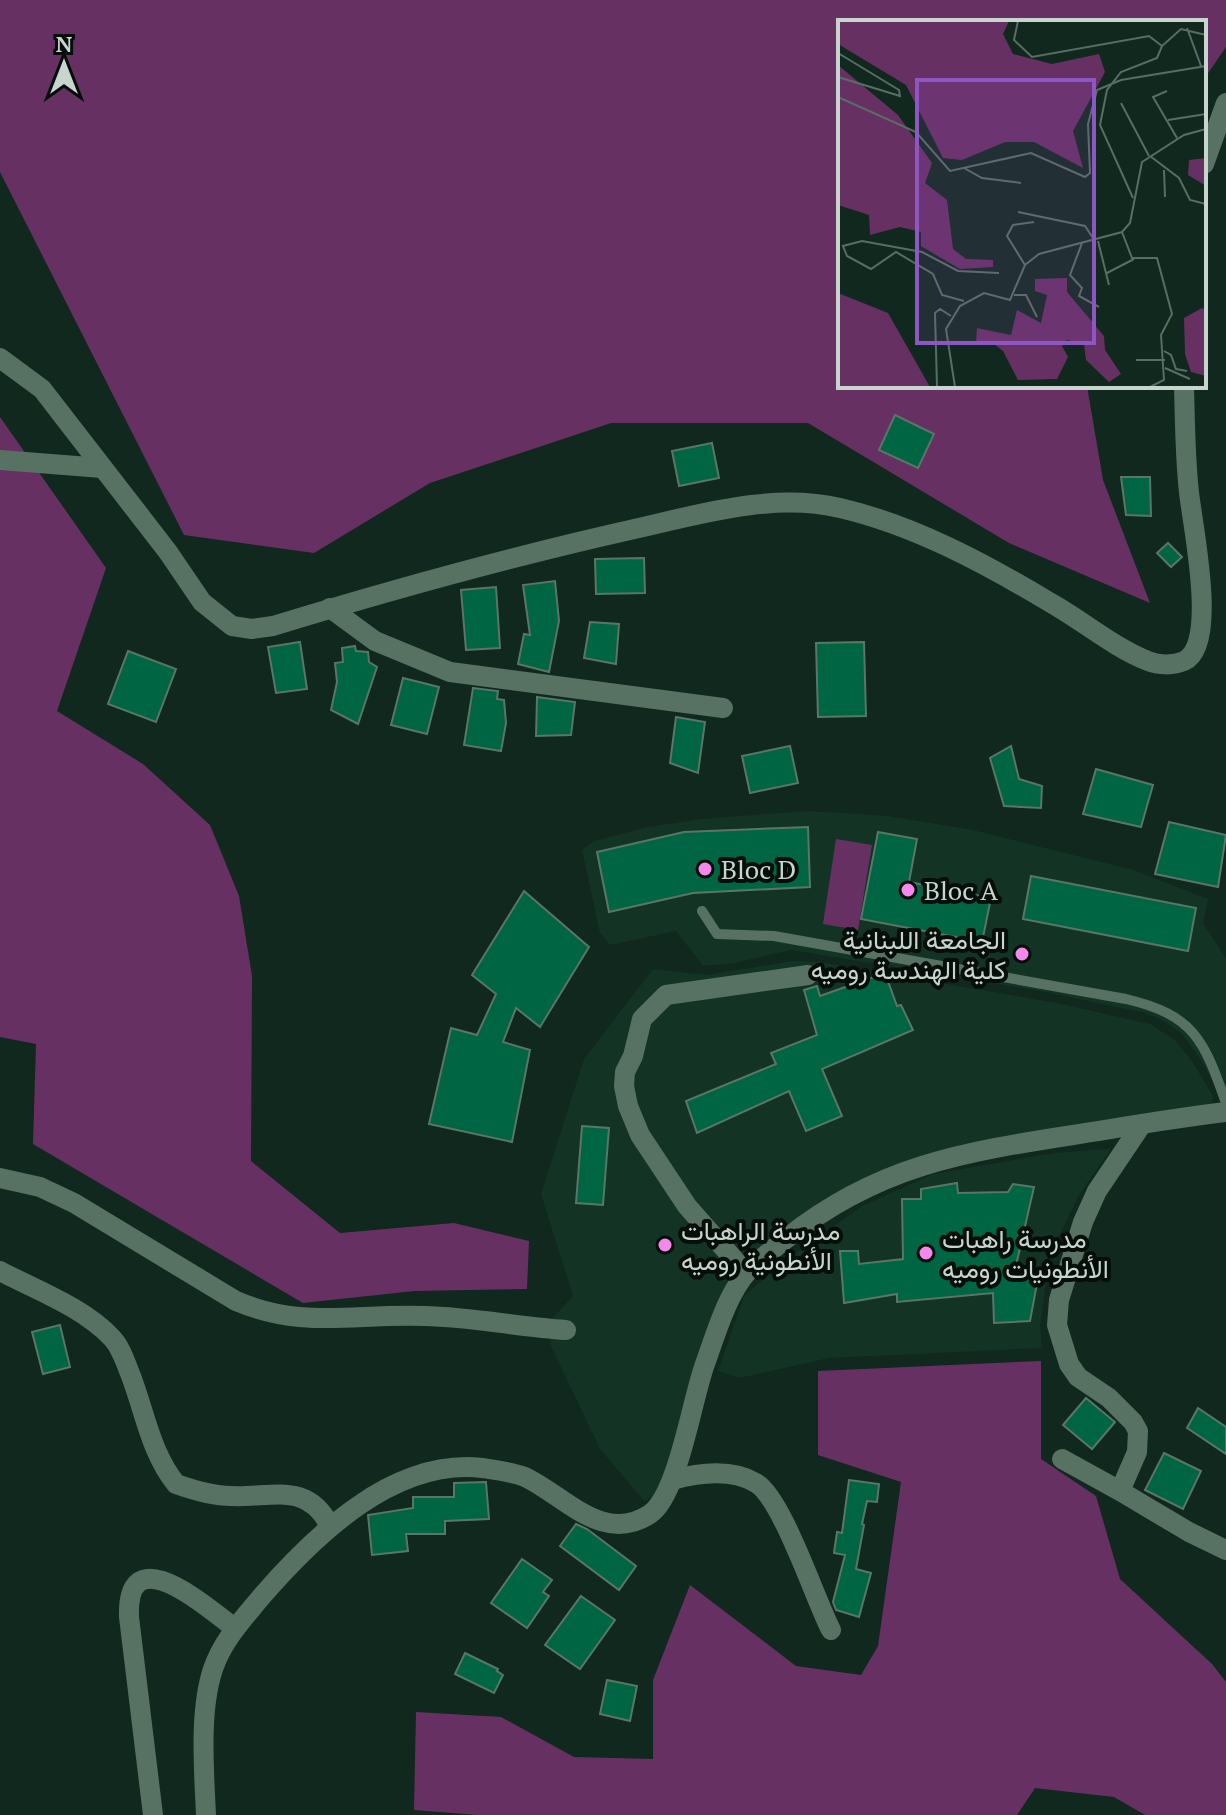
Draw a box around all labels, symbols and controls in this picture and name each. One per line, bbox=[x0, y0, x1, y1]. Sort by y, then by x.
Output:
inset map bbox=[838, 20, 1206, 388]
north arrow bbox=[24, 24, 104, 104]
text: N bbox=[56, 29, 73, 58]
place label: Bloc D bbox=[721, 852, 796, 886]
marker: Bloc D bbox=[696, 860, 714, 878]
place label: Bloc A bbox=[924, 873, 998, 907]
marker: Bloc A bbox=[899, 881, 917, 899]
place label: الجامعة اللبنانية كلية الهندسة روميه bbox=[811, 922, 1006, 986]
marker: الجامعة اللبنانية كلية الهندسة روميه bbox=[1013, 945, 1031, 963]
place label: مدرسة الراهبات الأنطونية روميه bbox=[681, 1213, 840, 1277]
place label: مدرسة راهبات الأنطونيات روميه bbox=[942, 1221, 1109, 1285]
marker: مدرسة الراهبات الأنطونية روميه bbox=[656, 1236, 674, 1254]
marker: مدرسة راهبات الأنطونيات روميه bbox=[917, 1244, 935, 1262]

